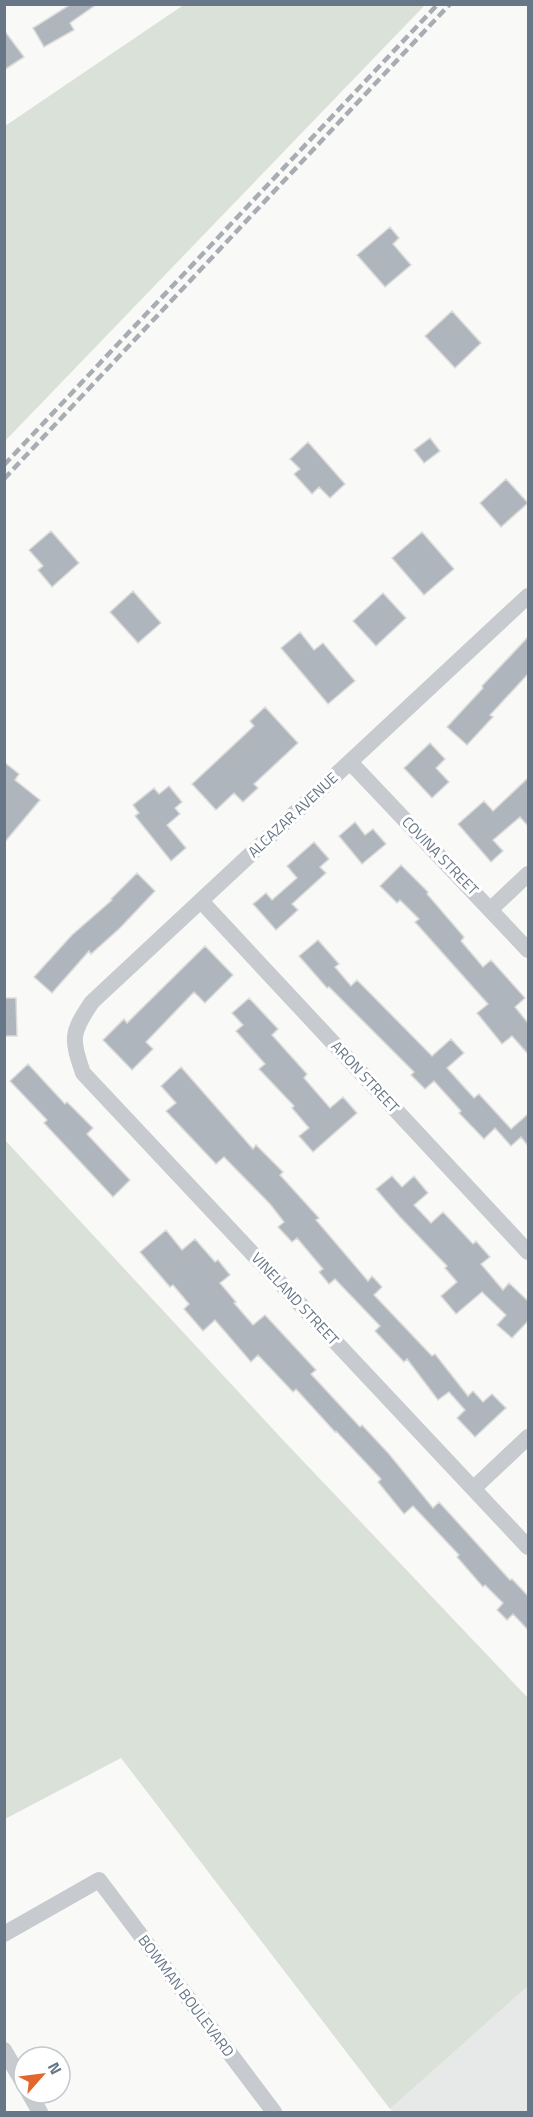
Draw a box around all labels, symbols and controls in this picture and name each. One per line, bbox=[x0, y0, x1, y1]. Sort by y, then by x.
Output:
street label: ALCAZAR AVENUE bbox=[242, 767, 343, 863]
street label: COVINA STREET bbox=[397, 811, 484, 900]
street label: ARON STREET bbox=[326, 1035, 405, 1118]
street label: VINELAND STREET bbox=[246, 1247, 345, 1350]
street label: BOWMAN BOULEVARD bbox=[133, 1930, 240, 2062]
north arrow bbox=[12, 2045, 72, 2105]
text: N bbox=[42, 2057, 68, 2078]

